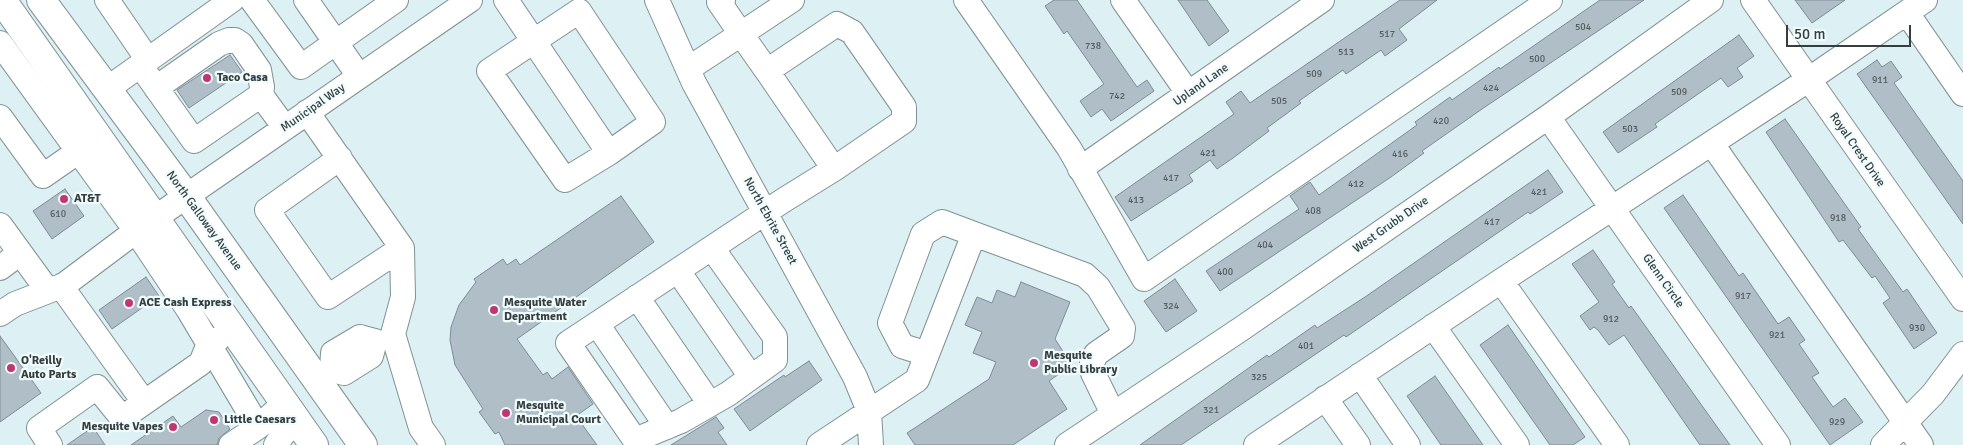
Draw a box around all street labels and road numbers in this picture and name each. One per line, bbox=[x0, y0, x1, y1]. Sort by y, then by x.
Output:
street label: Upland Lane bbox=[1171, 61, 1231, 109]
street label: Municipal Way bbox=[278, 81, 348, 135]
street label: Royal Crest Drive bbox=[1826, 110, 1888, 190]
street label: North Galloway Avenue bbox=[163, 168, 245, 274]
street label: North Ebrite Street bbox=[740, 175, 800, 267]
street label: West Grubb Drive bbox=[1351, 194, 1431, 256]
street label: Glenn Circle bbox=[1639, 251, 1687, 311]

